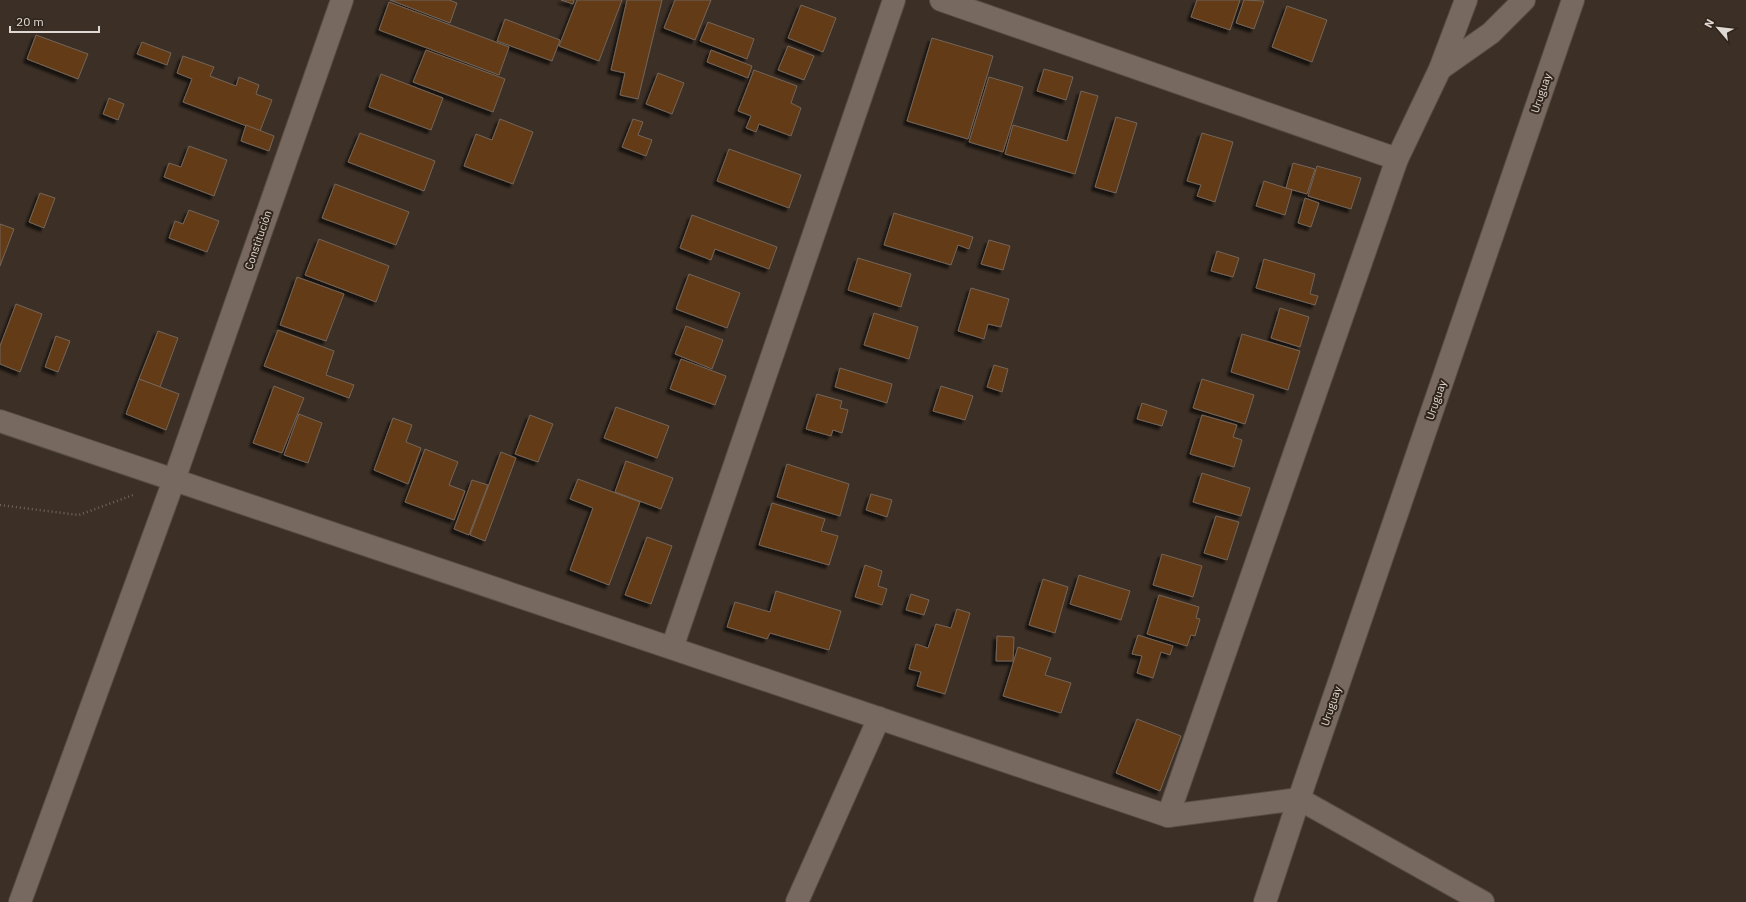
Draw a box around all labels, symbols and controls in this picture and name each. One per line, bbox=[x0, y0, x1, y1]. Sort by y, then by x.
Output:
scale bar bbox=[10, 8, 99, 34]
north arrow bbox=[1698, 8, 1738, 48]
text: 20 m bbox=[16, 14, 44, 29]
text: N bbox=[1701, 16, 1717, 30]
street label: Uruguay bbox=[1528, 71, 1554, 115]
street label: Constitución bbox=[241, 208, 275, 272]
street label: Uruguay bbox=[1423, 378, 1449, 422]
street label: Uruguay bbox=[1318, 684, 1344, 728]

